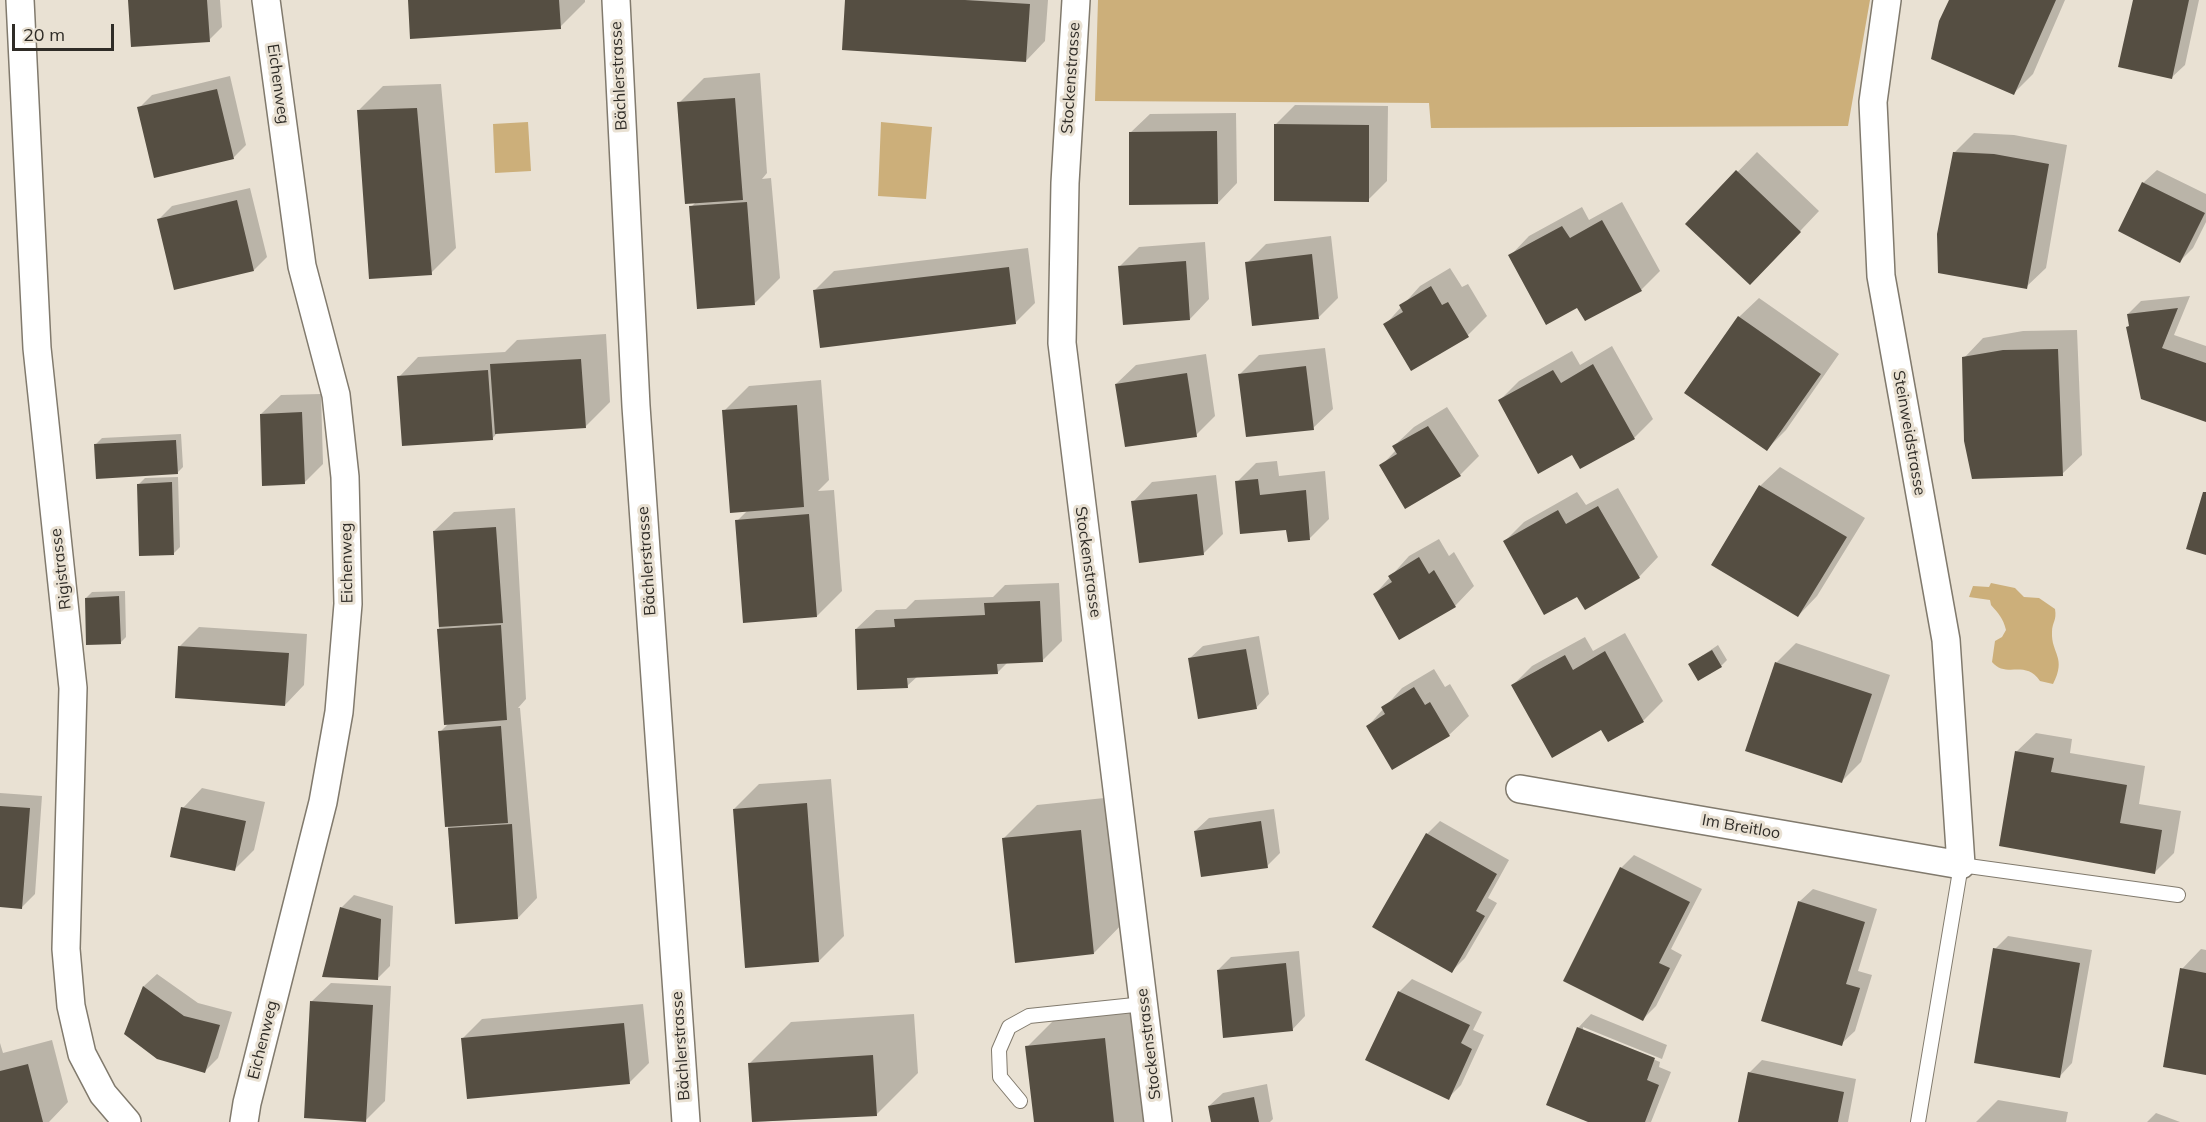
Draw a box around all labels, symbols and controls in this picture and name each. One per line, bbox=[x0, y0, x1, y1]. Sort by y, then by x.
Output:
scale bar bbox=[15, 12, 117, 50]
street label: Bächlerstrasse bbox=[607, 21, 631, 131]
street label: Stockenstrasse bbox=[1058, 21, 1084, 135]
text: 20 m bbox=[23, 23, 65, 46]
street label: Eichenweg bbox=[263, 43, 293, 125]
street label: Steinweidstrasse bbox=[1889, 369, 1929, 497]
street label: Stockenstrasse bbox=[1071, 505, 1105, 619]
street label: Bächlerstrasse bbox=[634, 506, 660, 616]
street label: Eichenweg bbox=[337, 523, 357, 603]
street label: Rigistrasse bbox=[46, 527, 76, 611]
street label: Im Breitloo bbox=[1700, 811, 1782, 843]
street label: Stockenstrasse bbox=[1133, 987, 1165, 1101]
street label: Bächlerstrasse bbox=[668, 991, 694, 1101]
street label: Eichenweg bbox=[244, 999, 282, 1081]

